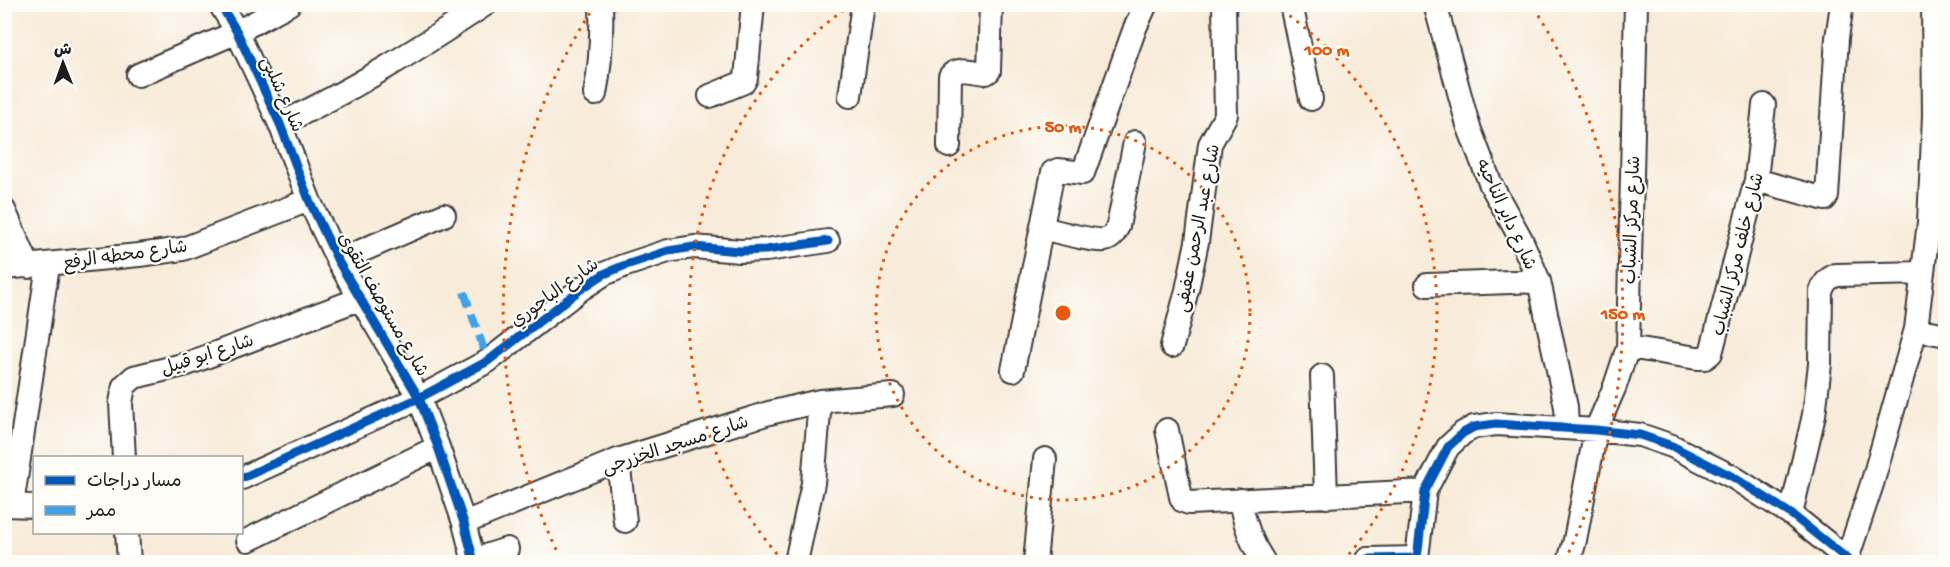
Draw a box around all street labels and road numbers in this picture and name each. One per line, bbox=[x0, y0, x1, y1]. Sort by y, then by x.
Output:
street label: شارع شلبى bbox=[255, 54, 307, 136]
street label: شارع عبد الرحمن عفيفى bbox=[1173, 143, 1226, 314]
street label: شارع مركز الشباب bbox=[1621, 155, 1646, 285]
street label: شارع داير الناحيه bbox=[1470, 156, 1540, 274]
street label: شارع خلف مركز الشباب bbox=[1709, 171, 1770, 338]
street label: شارع مستوصف التقوى bbox=[332, 230, 432, 381]
street label: شارع محطه الرفع bbox=[62, 237, 189, 276]
street label: شارع الباجوري bbox=[507, 255, 604, 333]
street label: شارع ابو قبيل bbox=[159, 331, 257, 381]
street label: شارع مسجد الخزرجى bbox=[600, 413, 752, 480]

